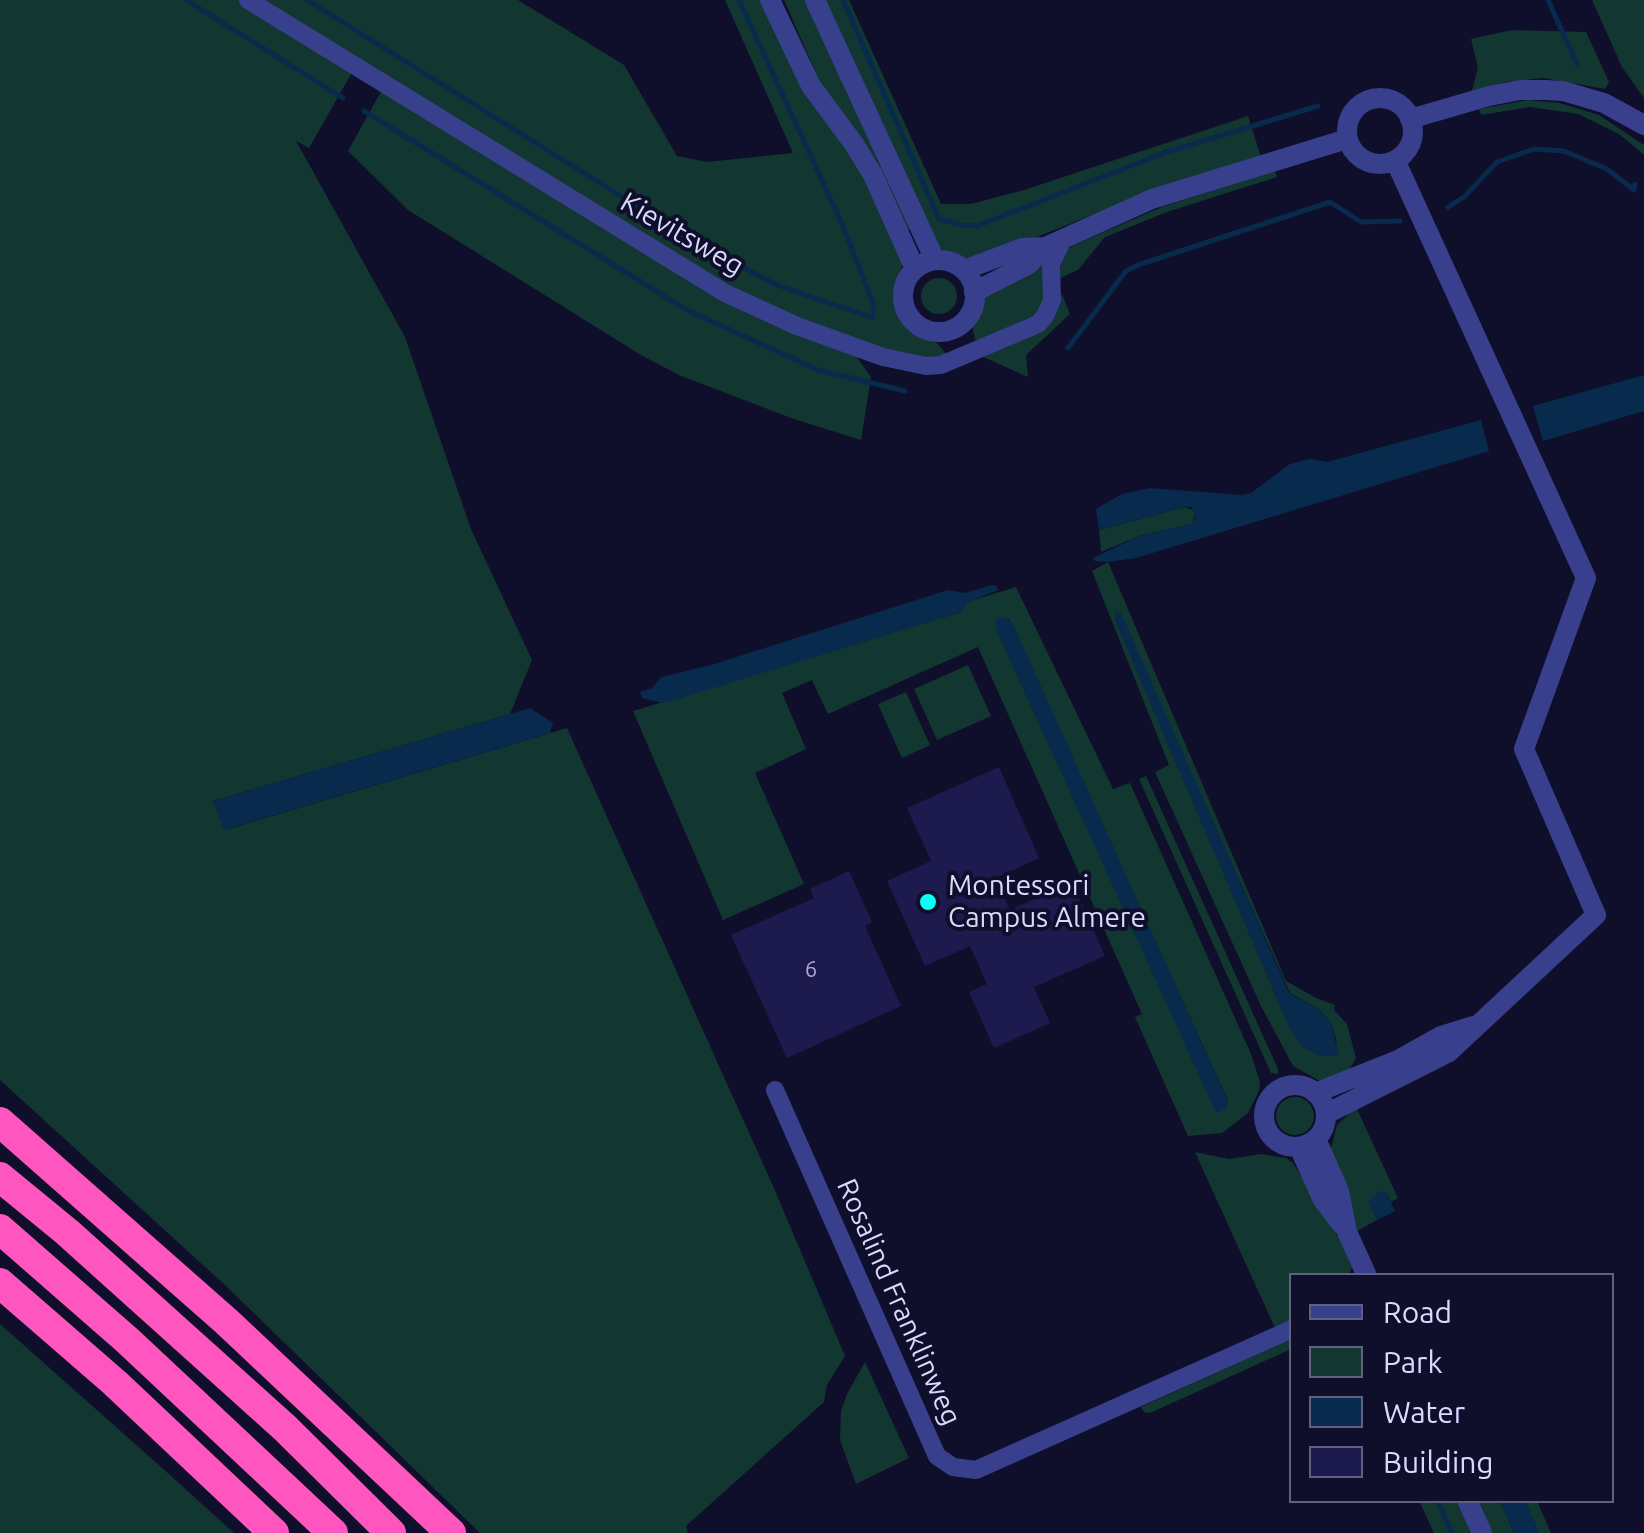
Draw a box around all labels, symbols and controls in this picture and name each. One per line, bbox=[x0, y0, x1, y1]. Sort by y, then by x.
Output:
street label: Kievitsweg bbox=[614, 185, 750, 283]
place label: Montessori Campus Almere bbox=[948, 869, 1146, 935]
marker: Montessori Campus Almere bbox=[917, 891, 939, 913]
house number: 6 bbox=[805, 957, 817, 983]
street label: Rosalind Franklinweg bbox=[830, 1174, 968, 1430]
legend bbox=[1289, 1273, 1614, 1503]
text: Road bbox=[1383, 1295, 1452, 1329]
text: Park bbox=[1383, 1345, 1443, 1379]
text: Water bbox=[1383, 1395, 1465, 1429]
text: Building bbox=[1383, 1445, 1494, 1479]

